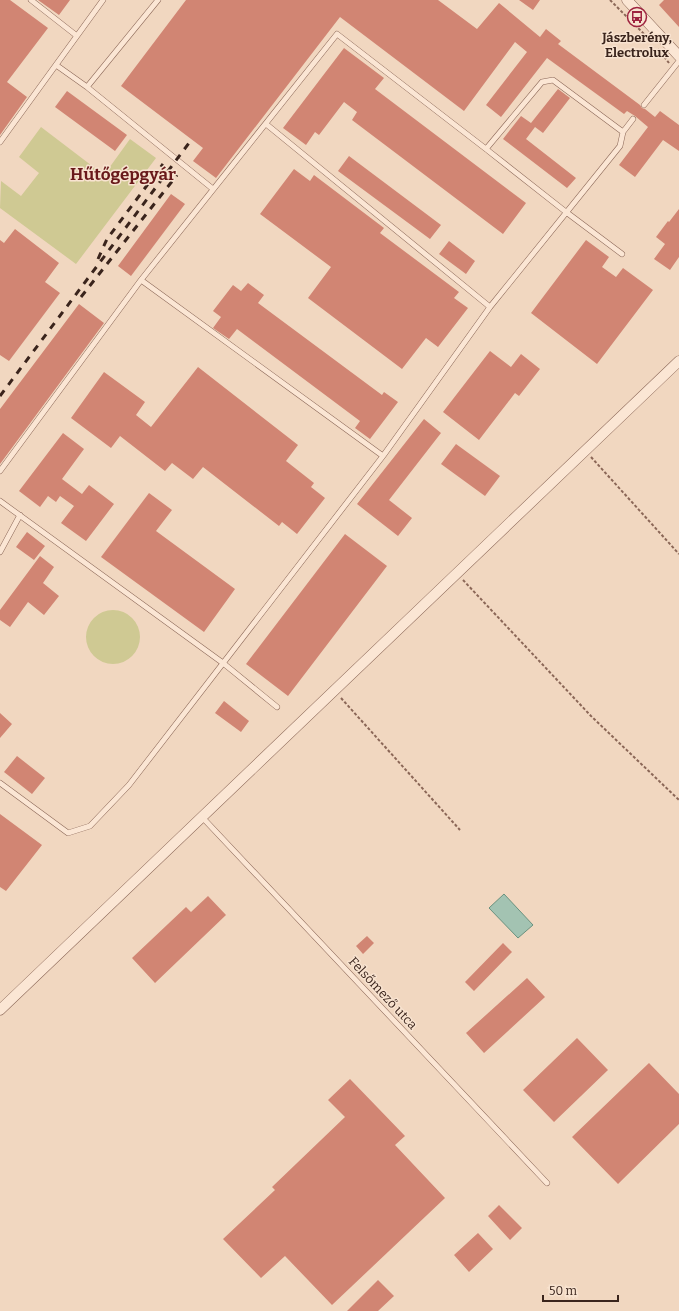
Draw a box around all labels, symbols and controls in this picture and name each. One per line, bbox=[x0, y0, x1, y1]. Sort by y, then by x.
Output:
bus stop icon: Jászberény, Electrolux bbox=[626, 6, 648, 28]
place label: Jászberény, Electrolux bbox=[601, 30, 672, 60]
district label: Hűtőgépgyár bbox=[70, 164, 176, 185]
street label: Felsőmező utca bbox=[346, 954, 420, 1032]
scale bar bbox=[543, 1277, 618, 1303]
text: 50 m bbox=[549, 1284, 578, 1298]

